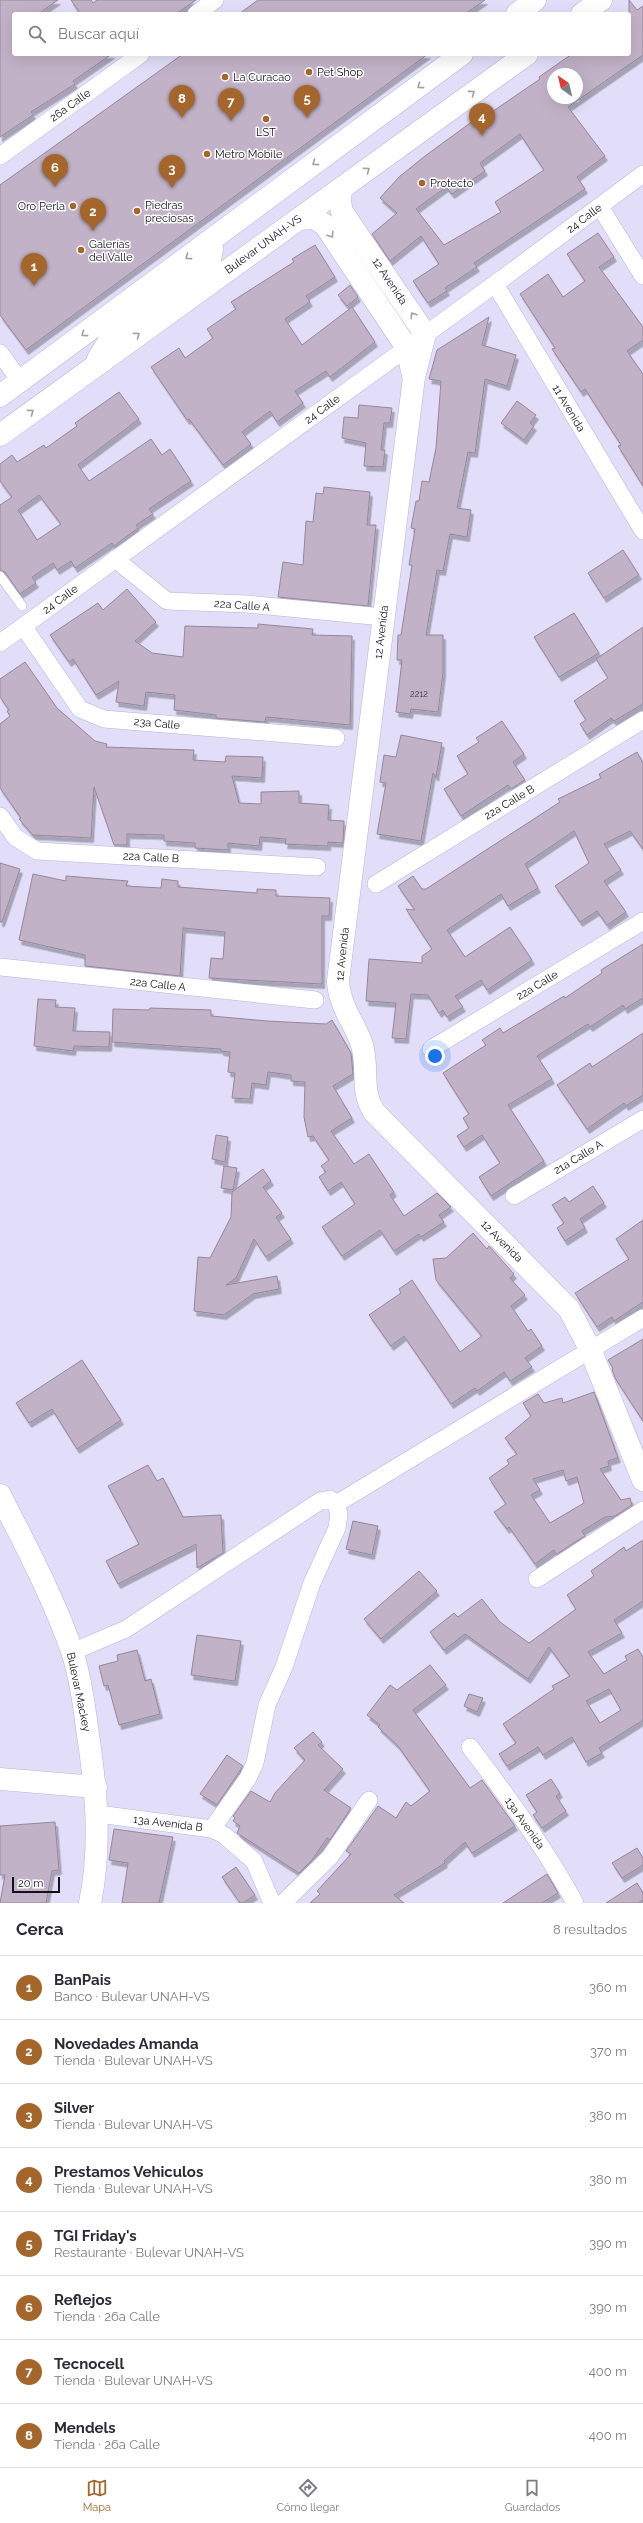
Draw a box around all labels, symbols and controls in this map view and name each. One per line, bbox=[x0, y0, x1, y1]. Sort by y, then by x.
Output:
search box bbox=[12, 12, 631, 56]
icon: search bbox=[26, 23, 48, 45]
text: Buscar aquí bbox=[58, 25, 139, 43]
place label: Pet Shop bbox=[317, 66, 363, 79]
marker: Pet Shop bbox=[304, 67, 314, 77]
north arrow bbox=[547, 68, 583, 104]
place label: La Curacao bbox=[233, 71, 291, 84]
marker: La Curacao bbox=[220, 72, 230, 82]
one-way arrow bbox=[417, 81, 424, 88]
pin: 8 bbox=[169, 85, 195, 118]
pin: 5 bbox=[294, 85, 320, 118]
street label: 26a Calle bbox=[47, 86, 94, 125]
pin: 7 bbox=[218, 88, 244, 121]
one-way arrow bbox=[468, 91, 475, 98]
pin: 4 bbox=[469, 103, 495, 136]
marker: LST bbox=[261, 114, 271, 124]
place label: LST bbox=[256, 126, 276, 139]
place label: Metro Mobile bbox=[215, 148, 283, 161]
marker: Metro Mobile bbox=[202, 149, 212, 159]
pin: 6 bbox=[42, 154, 68, 187]
pin: 3 bbox=[159, 155, 185, 188]
one-way arrow bbox=[313, 158, 320, 165]
one-way arrow bbox=[363, 168, 370, 175]
place label: Protecto bbox=[430, 177, 474, 190]
marker: Protecto bbox=[417, 178, 427, 188]
pin: 2 bbox=[80, 198, 106, 231]
place label: Piedras preciosas bbox=[145, 199, 194, 225]
place label: Oro Perla bbox=[18, 200, 65, 213]
marker: Oro Perla bbox=[68, 201, 78, 211]
street label: 24 Calle bbox=[564, 201, 605, 236]
marker: Piedras preciosas bbox=[132, 206, 142, 216]
street label: Bulevar UNAH-VS bbox=[222, 212, 305, 277]
one-way arrow bbox=[326, 230, 333, 237]
place label: Galerías del Valle bbox=[89, 238, 133, 264]
marker: Galerías del Valle bbox=[76, 245, 86, 255]
one-way arrow bbox=[186, 252, 193, 259]
pin: 1 bbox=[21, 253, 47, 286]
street label: 12 Avenida bbox=[369, 255, 410, 307]
one-way arrow bbox=[410, 312, 418, 319]
one-way arrow bbox=[81, 329, 88, 336]
one-way arrow bbox=[132, 333, 139, 340]
street label: 11 Avenida bbox=[549, 382, 588, 434]
street label: 24 Calle bbox=[302, 392, 343, 427]
one-way arrow bbox=[27, 410, 34, 417]
street label: 24 Calle bbox=[40, 582, 81, 617]
street label: 22a Calle A bbox=[214, 597, 271, 614]
street label: 12 Avenida bbox=[372, 605, 391, 660]
house number: 2212 bbox=[410, 689, 428, 699]
street label: 23a Calle bbox=[133, 715, 181, 732]
street label: 22a Calle B bbox=[482, 782, 537, 823]
street label: 22a Calle B bbox=[122, 850, 179, 865]
street label: 12 Avenida bbox=[333, 927, 352, 981]
street label: 22a Calle bbox=[514, 968, 561, 1003]
street label: 22a Calle A bbox=[129, 975, 187, 994]
your location bbox=[425, 1046, 445, 1066]
street label: 21a Calle A bbox=[551, 1137, 606, 1177]
street label: 12 Avenida bbox=[478, 1218, 525, 1265]
street label: Bulevar Mackey bbox=[64, 1651, 93, 1733]
street label: 13a Avenida bbox=[502, 1795, 547, 1852]
street label: 13a Avenida B bbox=[132, 1813, 203, 1834]
scale bar bbox=[12, 1875, 60, 1894]
text: 20 m bbox=[18, 1877, 43, 1890]
text: Cerca bbox=[16, 1919, 64, 1939]
text: 8 resultados bbox=[553, 1922, 627, 1937]
text: BanPais bbox=[54, 1971, 111, 1989]
text: 1 bbox=[26, 1980, 32, 1995]
text: 360 m bbox=[589, 1980, 627, 1995]
text: Banco · Bulevar UNAH-VS bbox=[54, 1989, 210, 2004]
text: Novedades Amanda bbox=[54, 2035, 199, 2053]
text: 2 bbox=[25, 2044, 33, 2059]
text: 370 m bbox=[590, 2044, 627, 2059]
text: Tienda · Bulevar UNAH-VS bbox=[54, 2053, 213, 2068]
text: Silver bbox=[54, 2099, 94, 2117]
text: 3 bbox=[25, 2108, 33, 2123]
text: 380 m bbox=[589, 2108, 627, 2123]
text: Tienda · Bulevar UNAH-VS bbox=[54, 2117, 213, 2132]
text: Prestamos Vehiculos bbox=[54, 2163, 203, 2181]
text: 4 bbox=[25, 2172, 33, 2187]
text: 380 m bbox=[589, 2172, 627, 2187]
text: Tienda · Bulevar UNAH-VS bbox=[54, 2181, 213, 2196]
text: TGI Friday's bbox=[54, 2227, 137, 2245]
text: 5 bbox=[25, 2236, 33, 2251]
text: 390 m bbox=[589, 2236, 627, 2251]
text: Restaurante · Bulevar UNAH-VS bbox=[54, 2245, 244, 2260]
text: Reflejos bbox=[54, 2291, 112, 2309]
text: 6 bbox=[25, 2300, 33, 2315]
text: 390 m bbox=[589, 2300, 627, 2315]
text: Tienda · 26a Calle bbox=[54, 2309, 160, 2324]
text: Tecnocell bbox=[54, 2355, 124, 2373]
text: 7 bbox=[25, 2364, 33, 2379]
text: 400 m bbox=[589, 2364, 627, 2379]
text: Tienda · Bulevar UNAH-VS bbox=[54, 2373, 213, 2388]
text: Mendels bbox=[54, 2419, 116, 2437]
text: 8 bbox=[25, 2428, 33, 2443]
text: 400 m bbox=[589, 2428, 627, 2443]
text: Tienda · 26a Calle bbox=[54, 2437, 160, 2452]
tab: Mapa bbox=[83, 2477, 111, 2514]
tab: Cómo llegar bbox=[277, 2477, 339, 2514]
tab: Guardados bbox=[505, 2477, 560, 2514]

